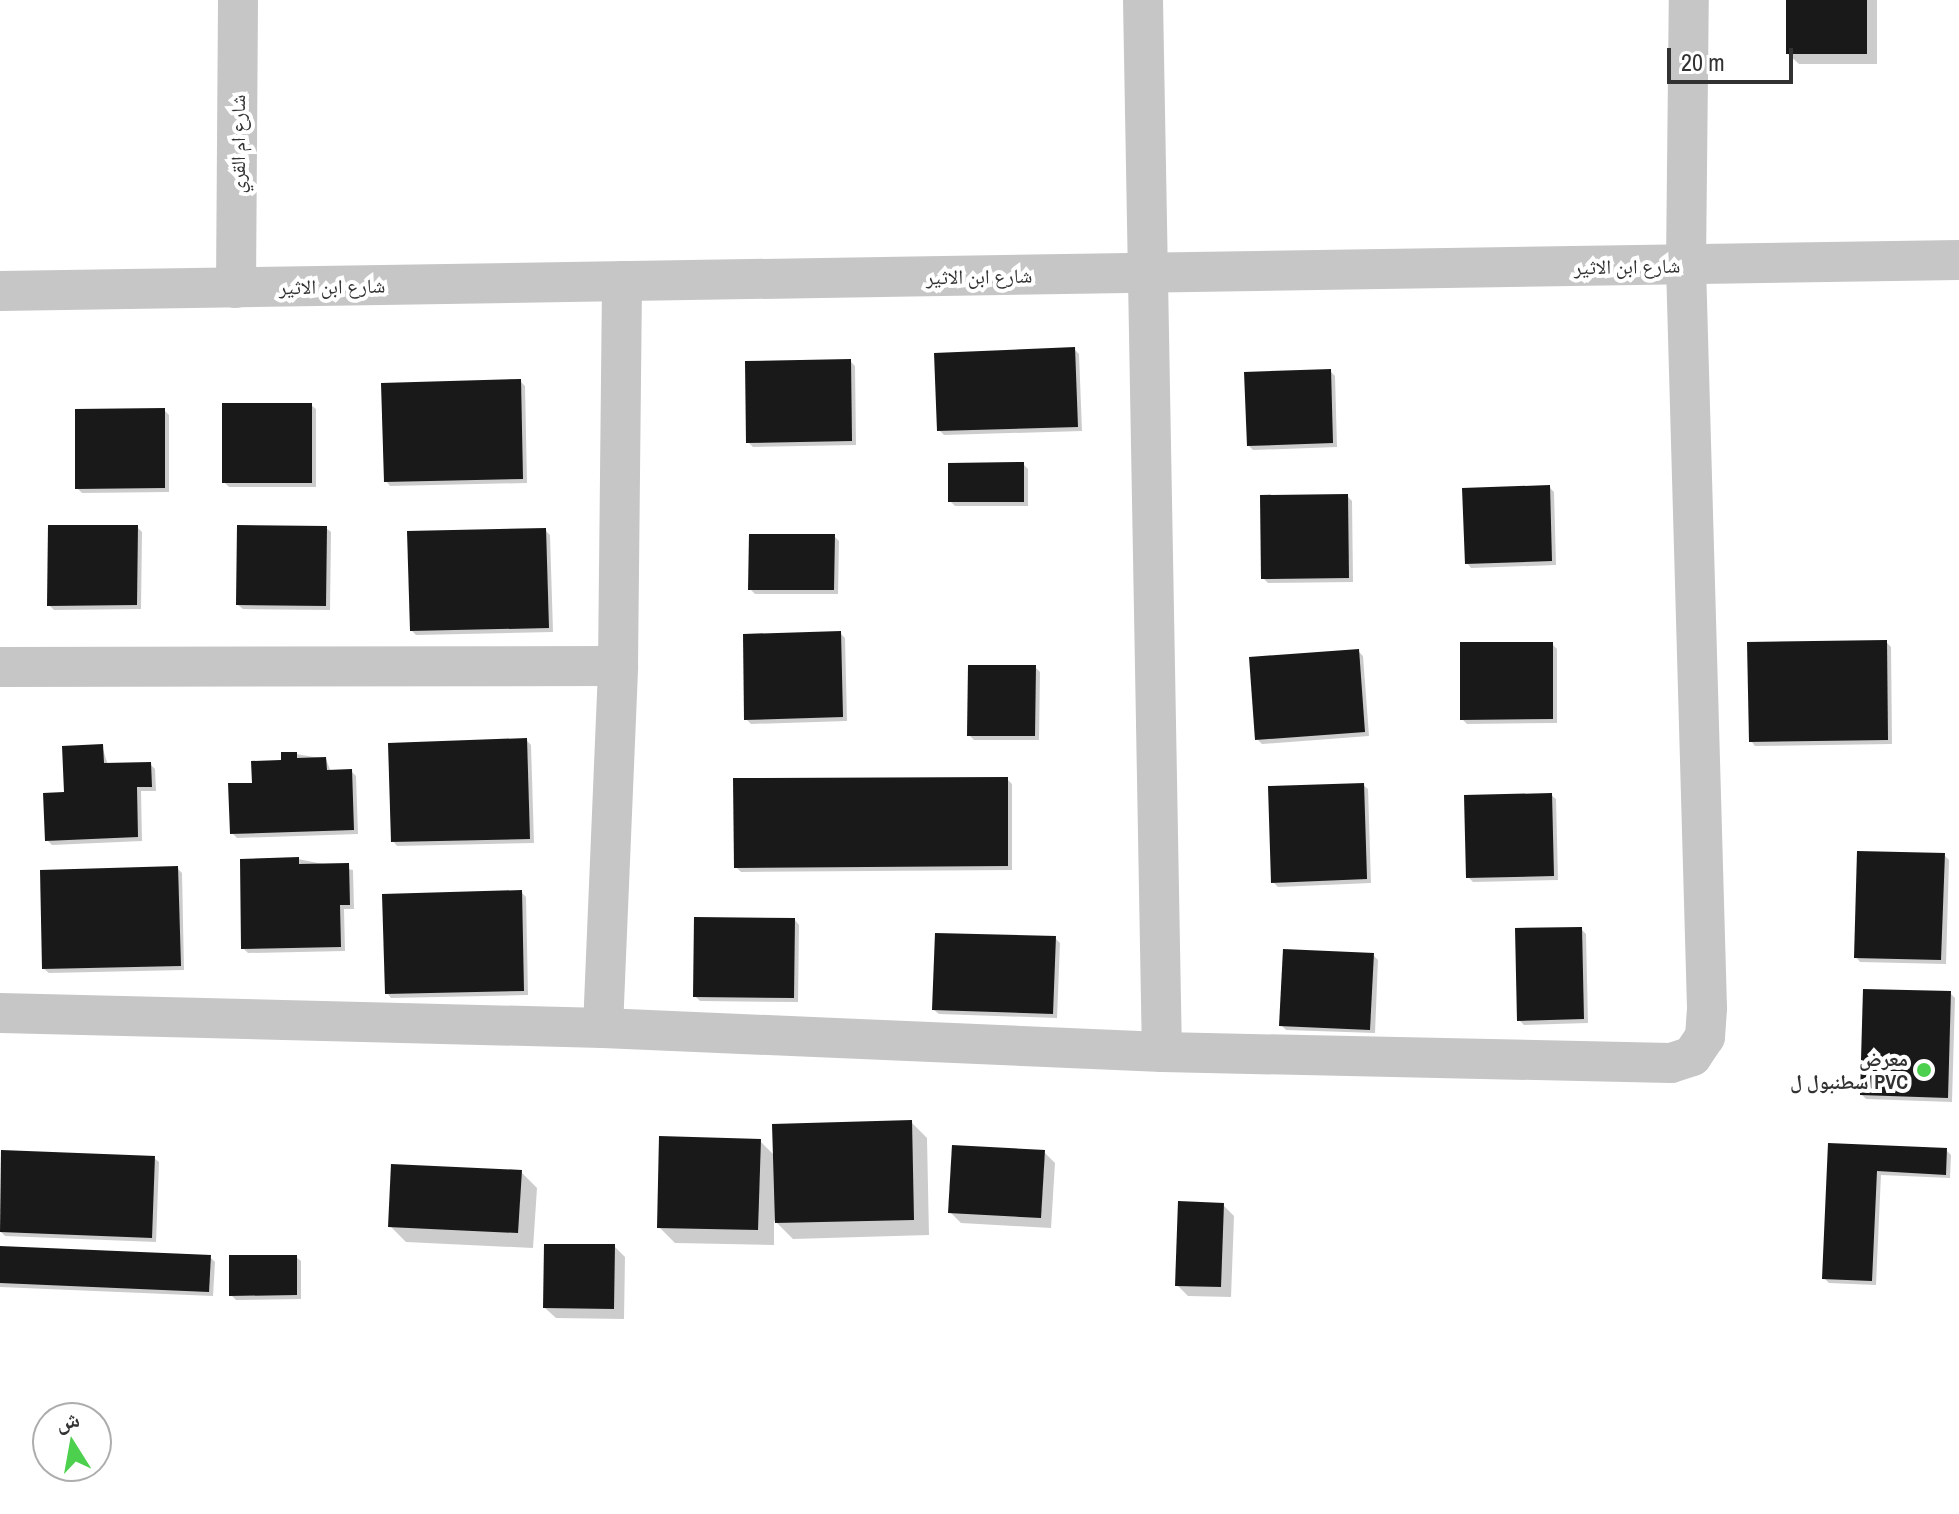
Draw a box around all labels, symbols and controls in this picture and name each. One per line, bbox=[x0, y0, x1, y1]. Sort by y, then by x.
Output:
scale bar bbox=[1671, 32, 1797, 82]
text: 20 m bbox=[1681, 46, 1725, 78]
street label: شارع ام القري bbox=[225, 95, 249, 193]
street label: شارع ابن الاثير bbox=[1574, 253, 1680, 279]
street label: شارع ابن الاثير bbox=[926, 263, 1032, 289]
street label: شارع ابن الاثير bbox=[279, 273, 385, 299]
place label: معرض اسطنبول لPVC bbox=[1790, 1046, 1908, 1093]
marker: معرض اسطنبول لPVC bbox=[1915, 1061, 1933, 1079]
north arrow bbox=[32, 1402, 112, 1482]
text: ش bbox=[53, 1403, 82, 1437]

